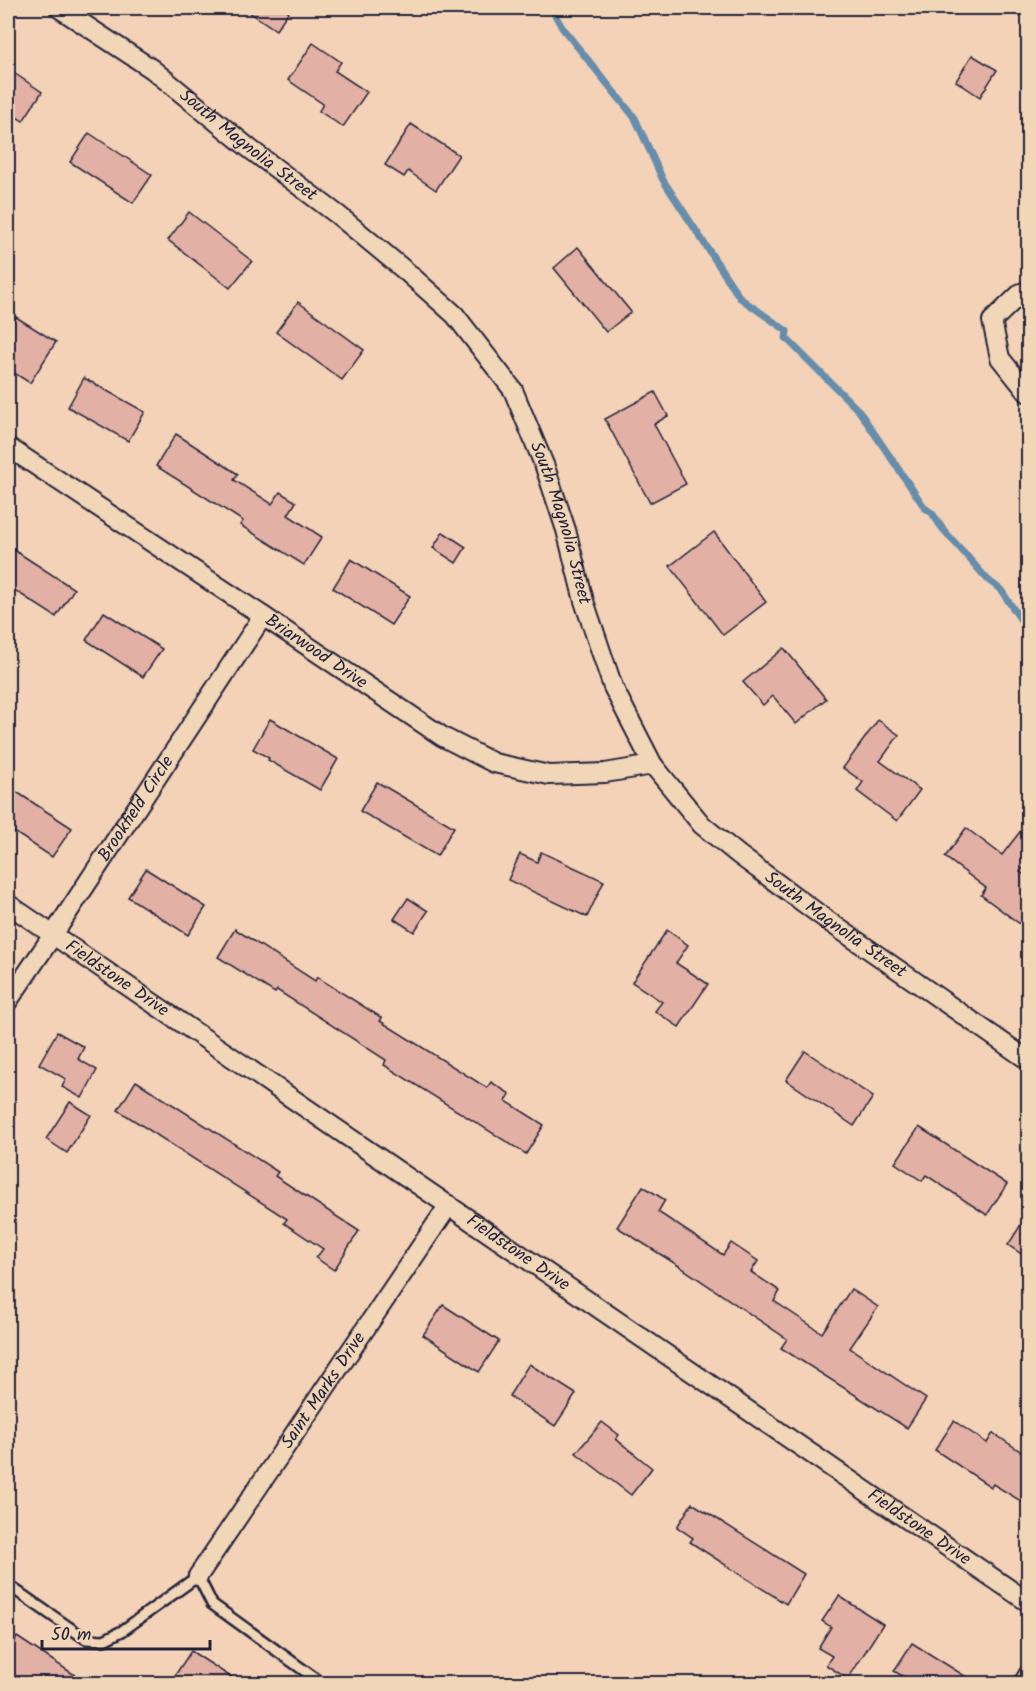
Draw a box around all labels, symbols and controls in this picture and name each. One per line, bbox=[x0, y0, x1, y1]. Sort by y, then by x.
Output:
street label: South Magnolia Street bbox=[172, 82, 324, 210]
street label: South Magnolia Street bbox=[521, 437, 599, 609]
street label: Briarwood Drive bbox=[259, 607, 373, 697]
street label: Brookfield Circle bbox=[90, 750, 182, 868]
street label: South Magnolia Street bbox=[758, 864, 913, 986]
street label: Fieldstone Drive bbox=[59, 933, 175, 1025]
street label: Fieldstone Drive bbox=[460, 1207, 576, 1299]
street label: Saint Marks Drive bbox=[273, 1326, 374, 1455]
street label: Fieldstone Drive bbox=[861, 1481, 977, 1573]
scale bar bbox=[42, 1613, 210, 1651]
text: 50 m bbox=[51, 1621, 91, 1650]

